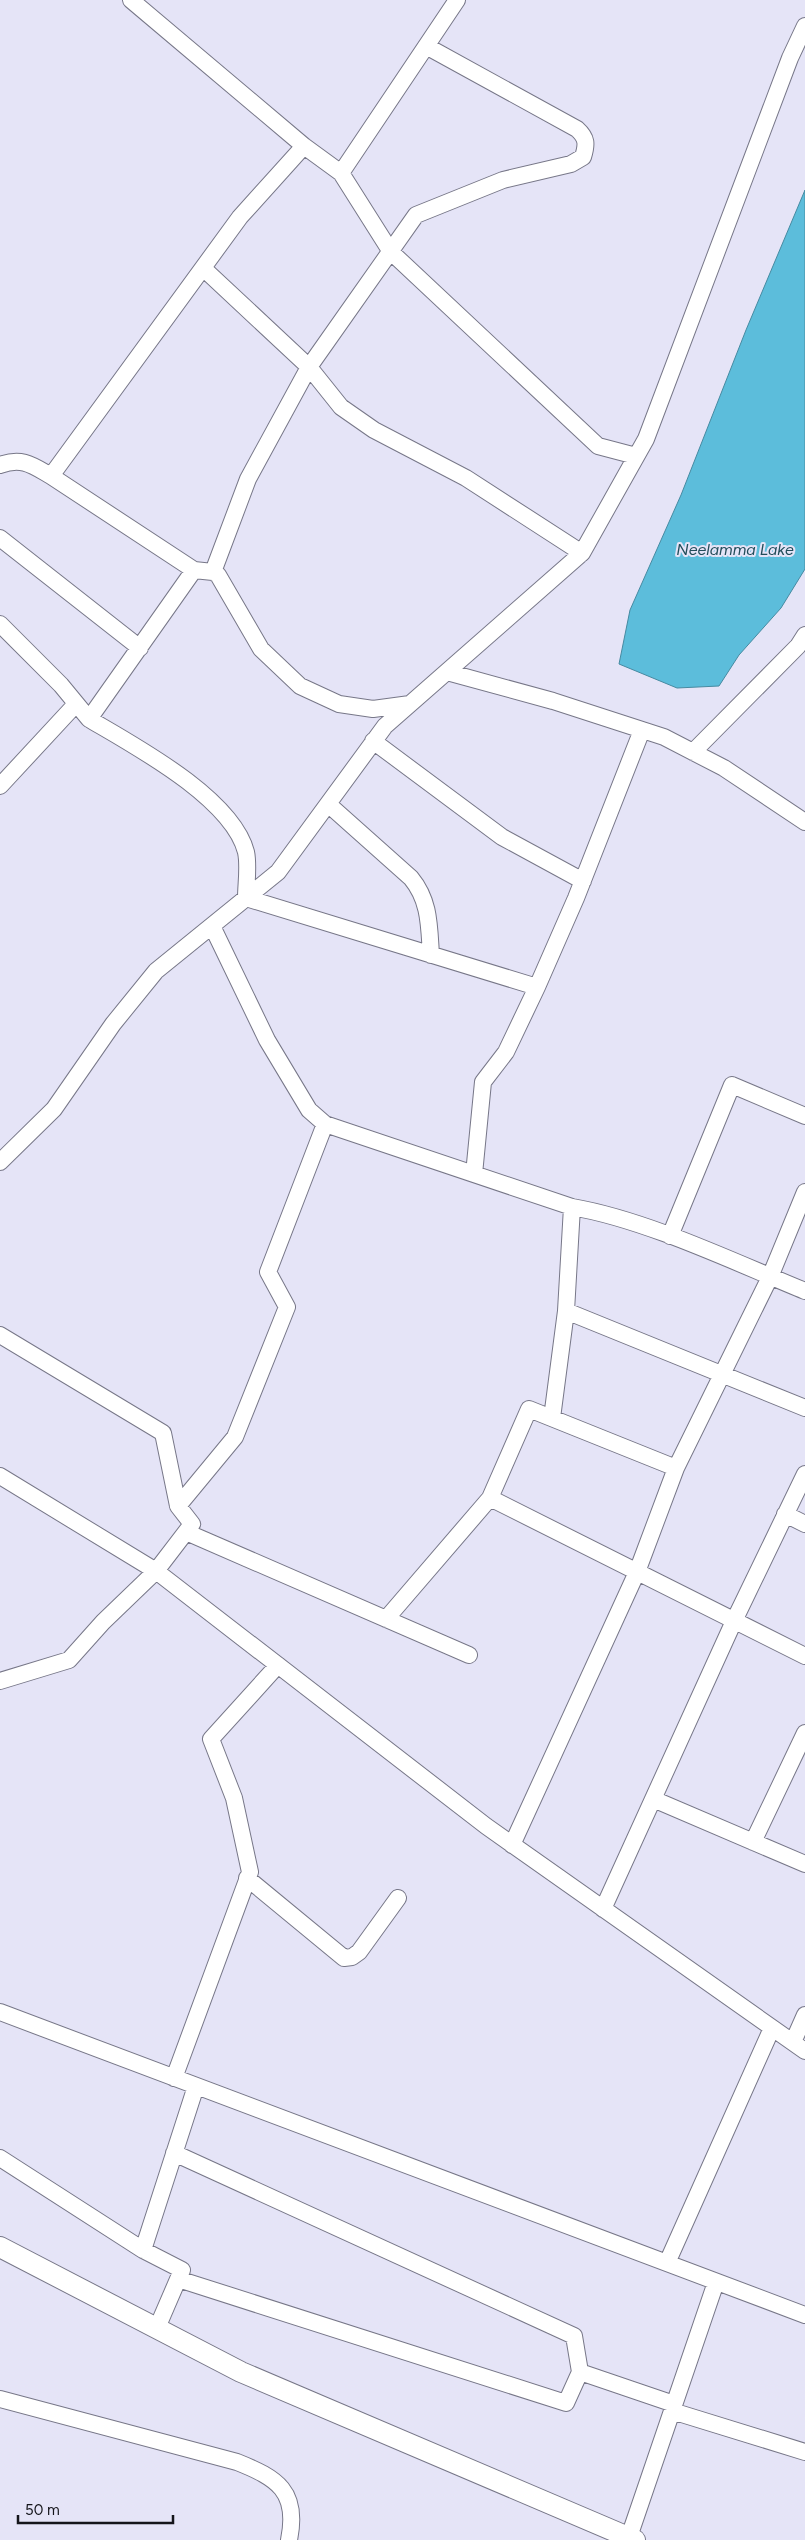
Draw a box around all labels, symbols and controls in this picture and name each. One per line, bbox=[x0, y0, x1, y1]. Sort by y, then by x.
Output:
water label: Neelamma Lake bbox=[676, 540, 794, 559]
scale bar bbox=[18, 2492, 172, 2524]
text: 50 m bbox=[25, 2501, 60, 2519]

